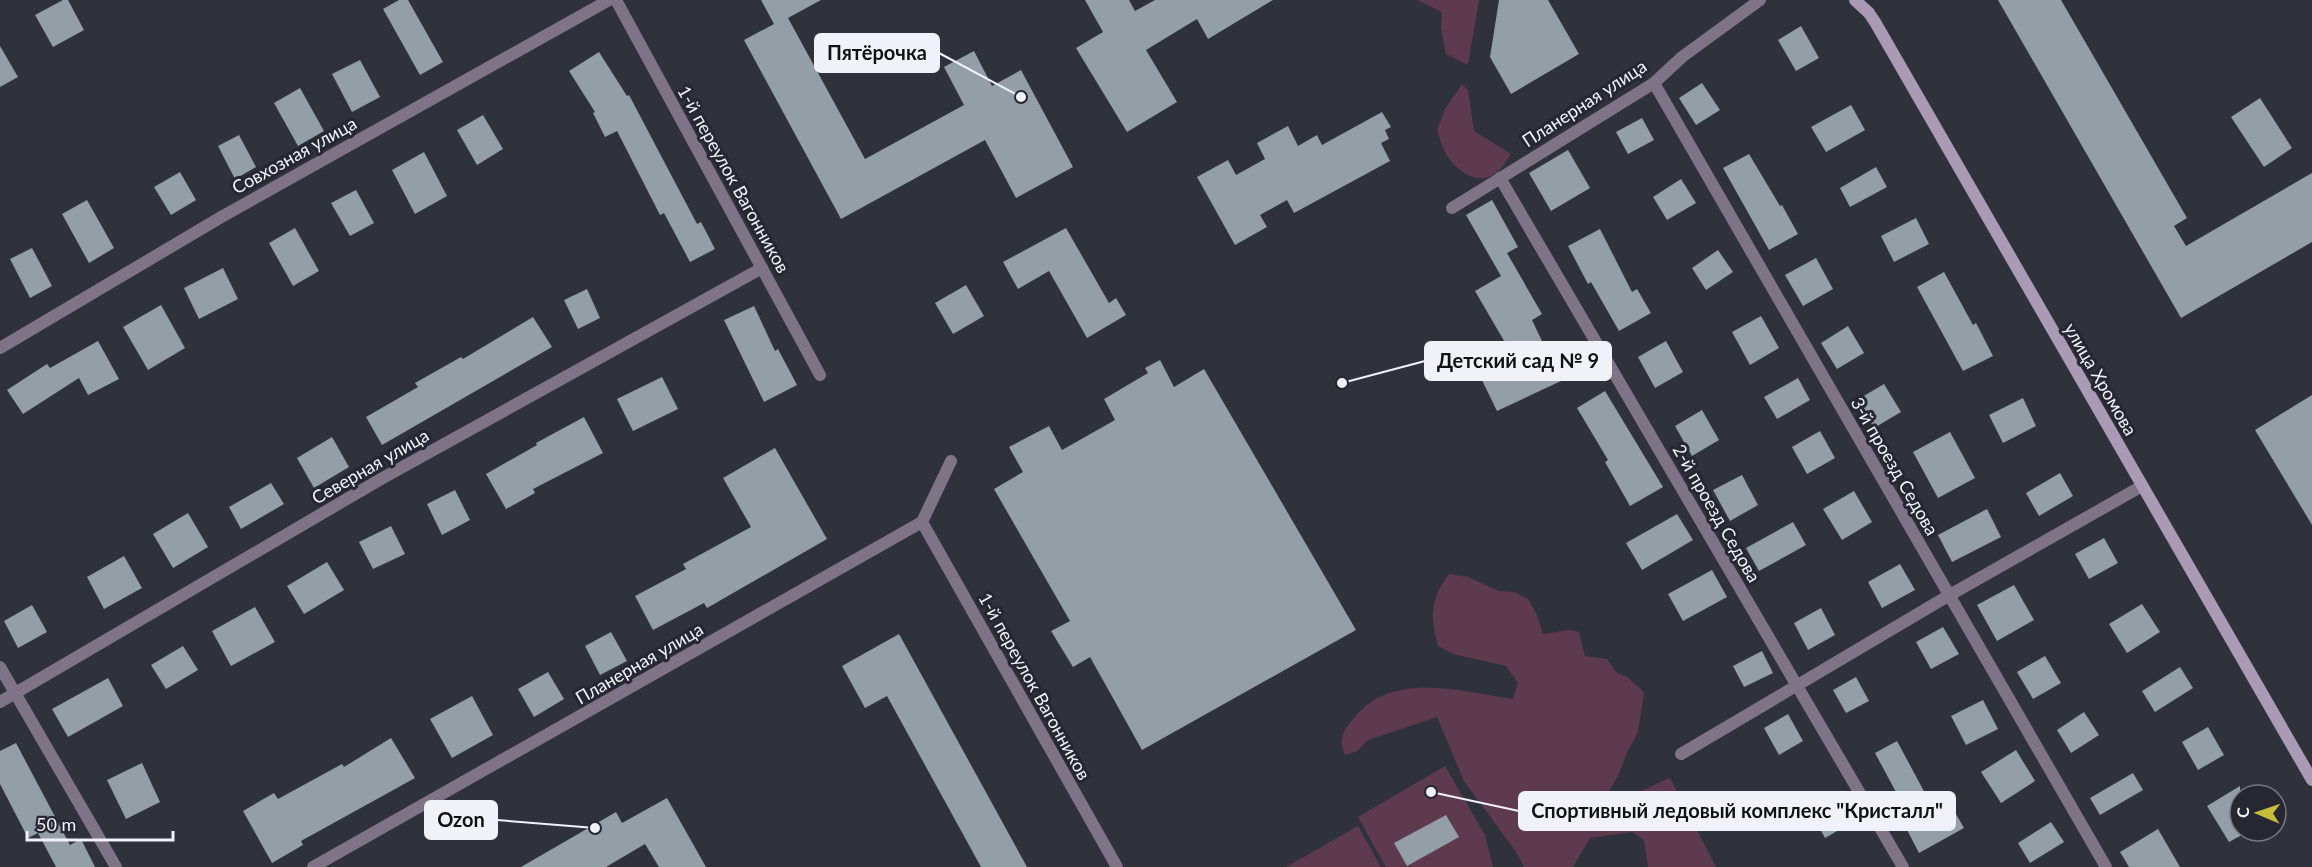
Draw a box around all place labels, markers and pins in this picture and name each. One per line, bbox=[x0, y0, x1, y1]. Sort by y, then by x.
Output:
callout: Пятёрочка bbox=[815, 34, 939, 72]
callout: Детский сад № 9 bbox=[1425, 342, 1611, 380]
callout: Спортивный ледовый комплекс "Кристалл" bbox=[1519, 792, 1955, 830]
callout: Ozon bbox=[425, 801, 497, 839]

